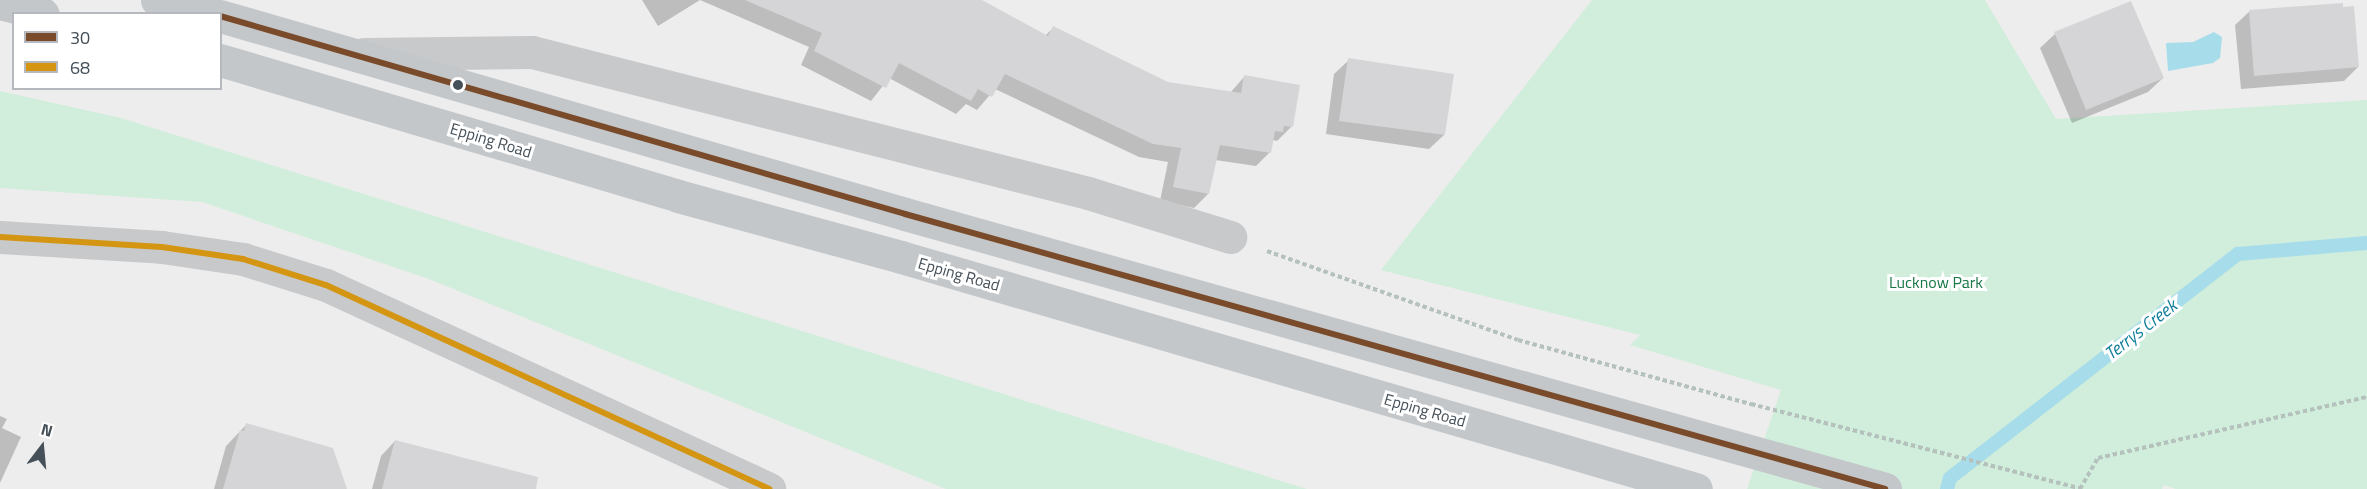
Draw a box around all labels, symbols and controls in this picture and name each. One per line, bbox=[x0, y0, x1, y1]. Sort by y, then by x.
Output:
legend bbox=[12, 12, 222, 90]
text: 30 bbox=[70, 24, 90, 51]
text: 68 bbox=[70, 54, 90, 81]
unlabelled marker bbox=[452, 79, 464, 91]
street label: Epping Road bbox=[448, 119, 534, 161]
street label: Epping Road bbox=[916, 253, 1002, 295]
park label: Lucknow Park bbox=[1889, 272, 1983, 292]
water label: Terrys Creek bbox=[2101, 295, 2181, 365]
street label: Epping Road bbox=[1382, 389, 1468, 431]
north arrow bbox=[12, 417, 72, 477]
text: N bbox=[38, 417, 56, 443]

